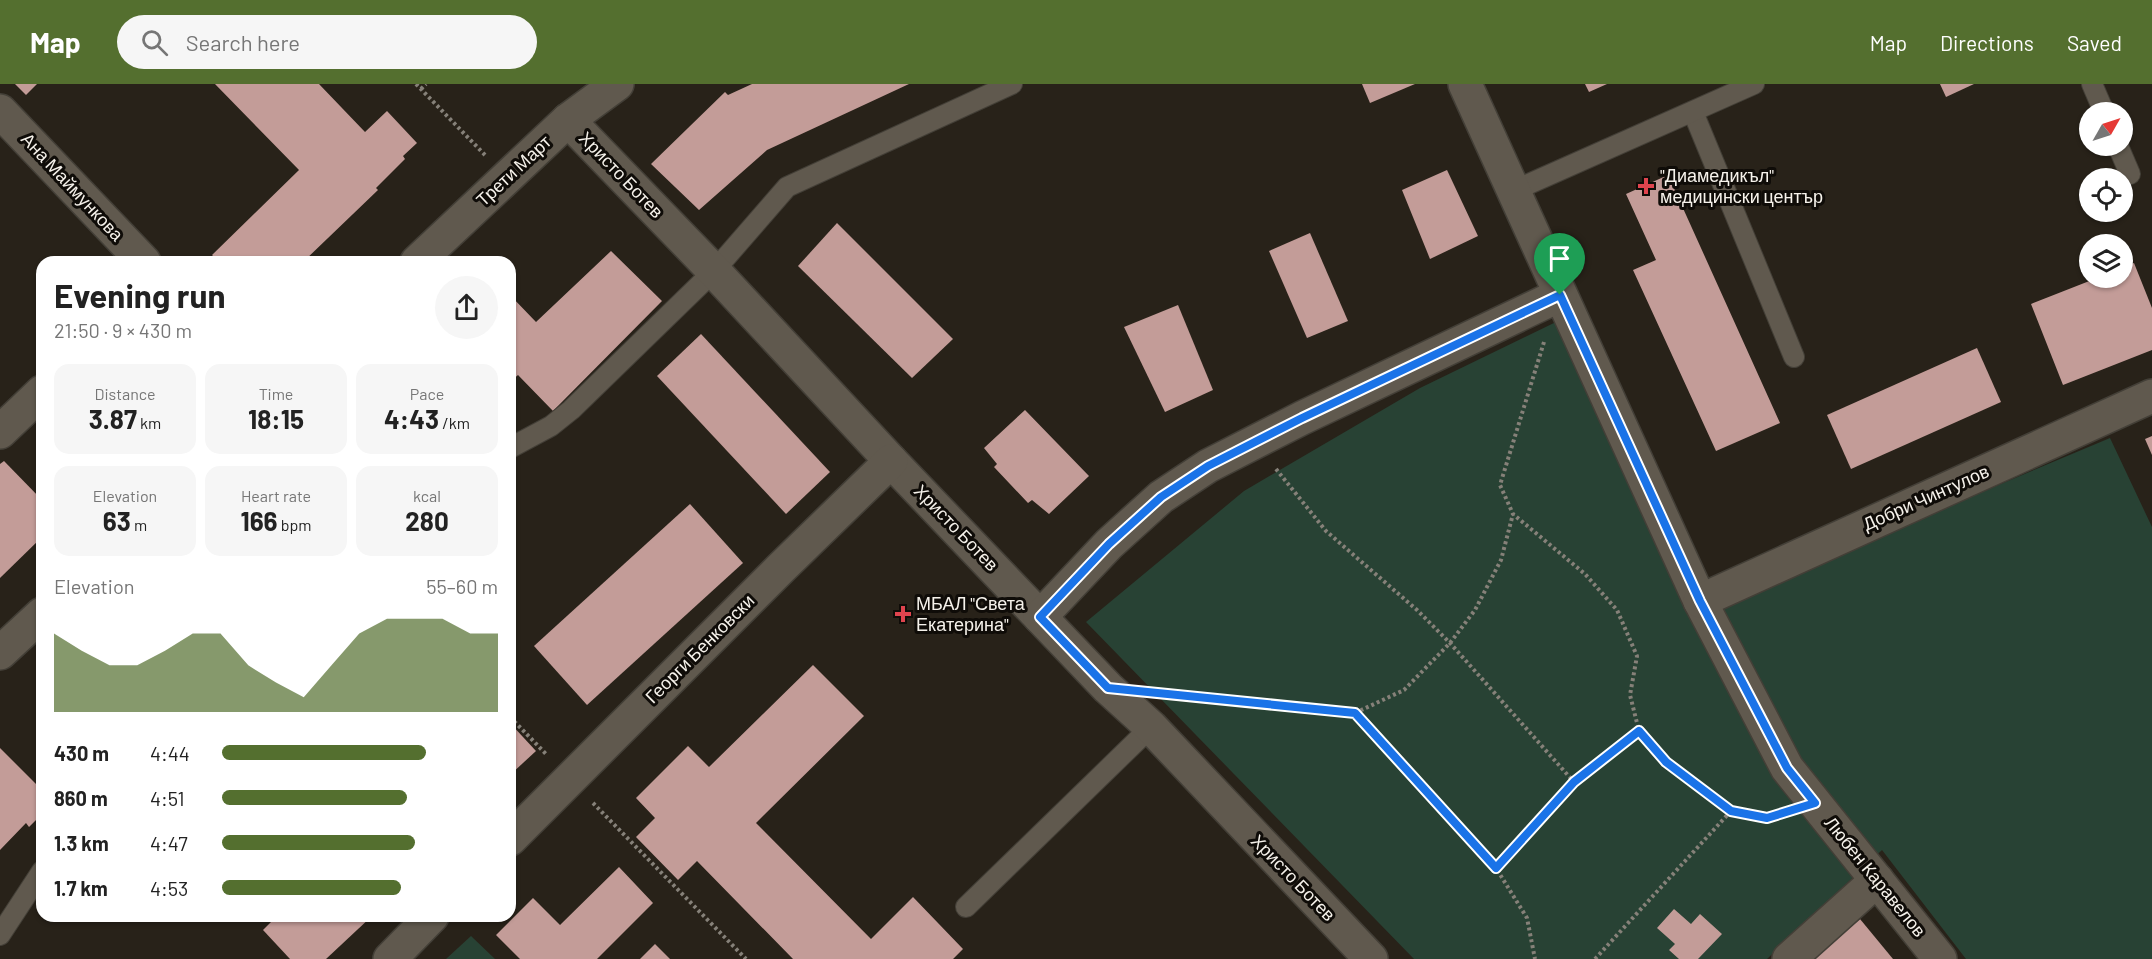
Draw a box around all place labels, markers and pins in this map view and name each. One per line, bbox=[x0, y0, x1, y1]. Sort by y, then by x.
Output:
place label: "Диамедикъл" медицински център bbox=[1660, 164, 1823, 207]
marker: "Диамедикъл" медицински център bbox=[1637, 177, 1655, 195]
pin bbox=[1534, 233, 1585, 295]
place label: МБАЛ "Света Екатерина" bbox=[916, 592, 1026, 635]
marker: МБАЛ "Света Екатерина" bbox=[894, 605, 912, 623]

